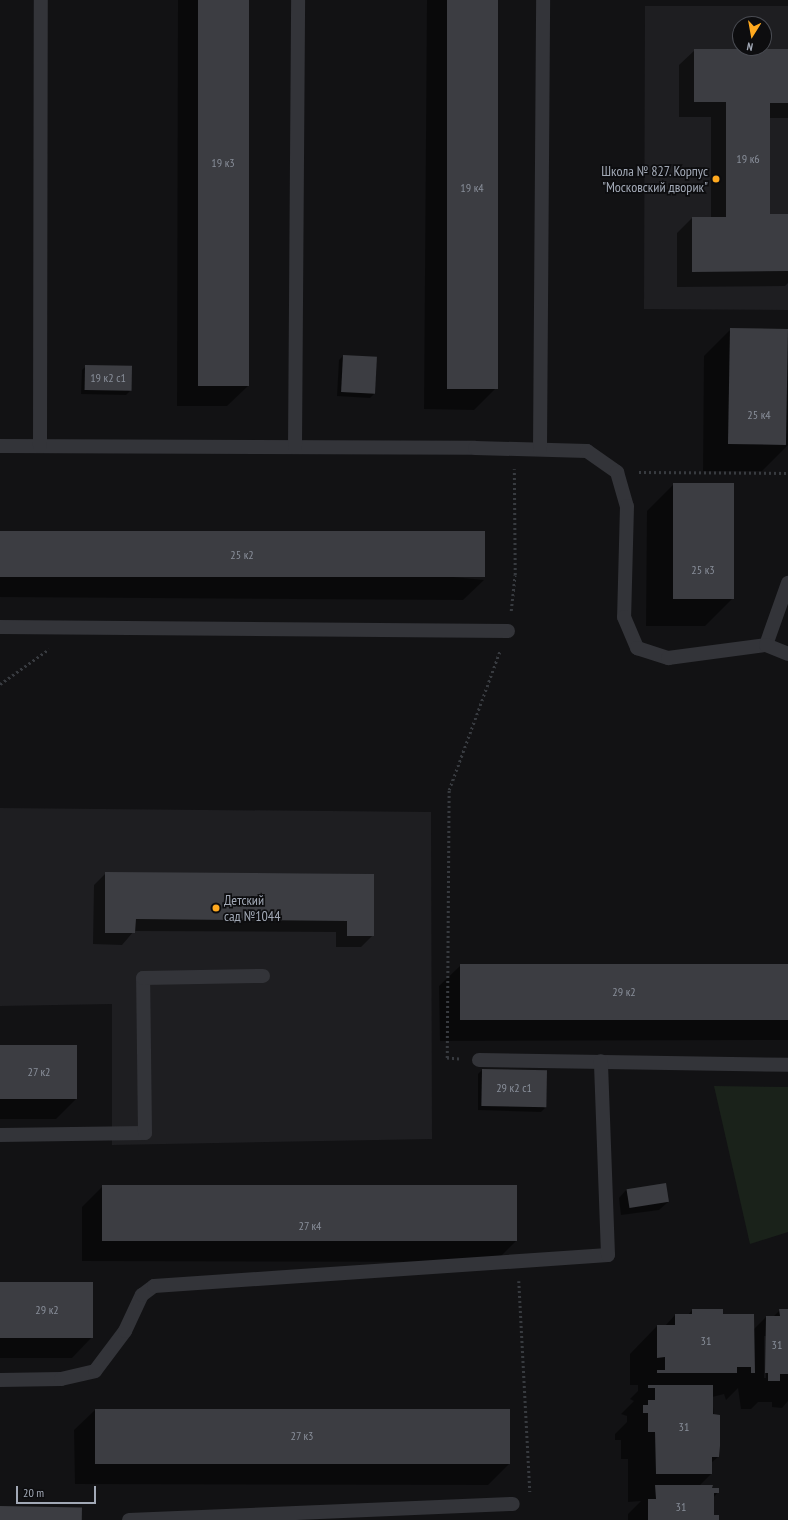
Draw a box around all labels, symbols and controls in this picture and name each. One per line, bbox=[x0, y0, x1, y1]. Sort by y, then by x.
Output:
north arrow bbox=[732, 16, 772, 56]
text: N bbox=[746, 39, 754, 54]
house number: 19 к6 bbox=[736, 152, 760, 166]
house number: 19 к3 bbox=[211, 156, 235, 170]
place label: Школа № 827. Корпус "Московский дворик" bbox=[600, 163, 708, 196]
marker: Школа № 827. Корпус "Московский дворик" bbox=[711, 174, 721, 184]
house number: 19 к4 bbox=[460, 181, 484, 195]
house number: 19 к2 с1 bbox=[90, 371, 126, 385]
house number: 25 к4 bbox=[747, 408, 771, 422]
house number: 25 к2 bbox=[230, 548, 254, 562]
house number: 25 к3 bbox=[691, 563, 715, 577]
place label: Детский сад №1044 bbox=[224, 892, 280, 924]
marker: Детский сад №1044 bbox=[211, 903, 221, 913]
house number: 29 к2 bbox=[612, 985, 636, 999]
house number: 27 к2 bbox=[27, 1065, 51, 1079]
house number: 29 к2 с1 bbox=[496, 1081, 532, 1095]
house number: 27 к4 bbox=[298, 1219, 322, 1233]
house number: 29 к2 bbox=[35, 1303, 59, 1317]
house number: 31 bbox=[701, 1334, 711, 1348]
house number: 31 bbox=[772, 1338, 782, 1352]
house number: 31 bbox=[679, 1420, 689, 1434]
house number: 27 к3 bbox=[290, 1429, 314, 1443]
scale bar bbox=[18, 1478, 98, 1504]
text: 20 m bbox=[23, 1485, 44, 1500]
house number: 31 bbox=[676, 1500, 686, 1514]

